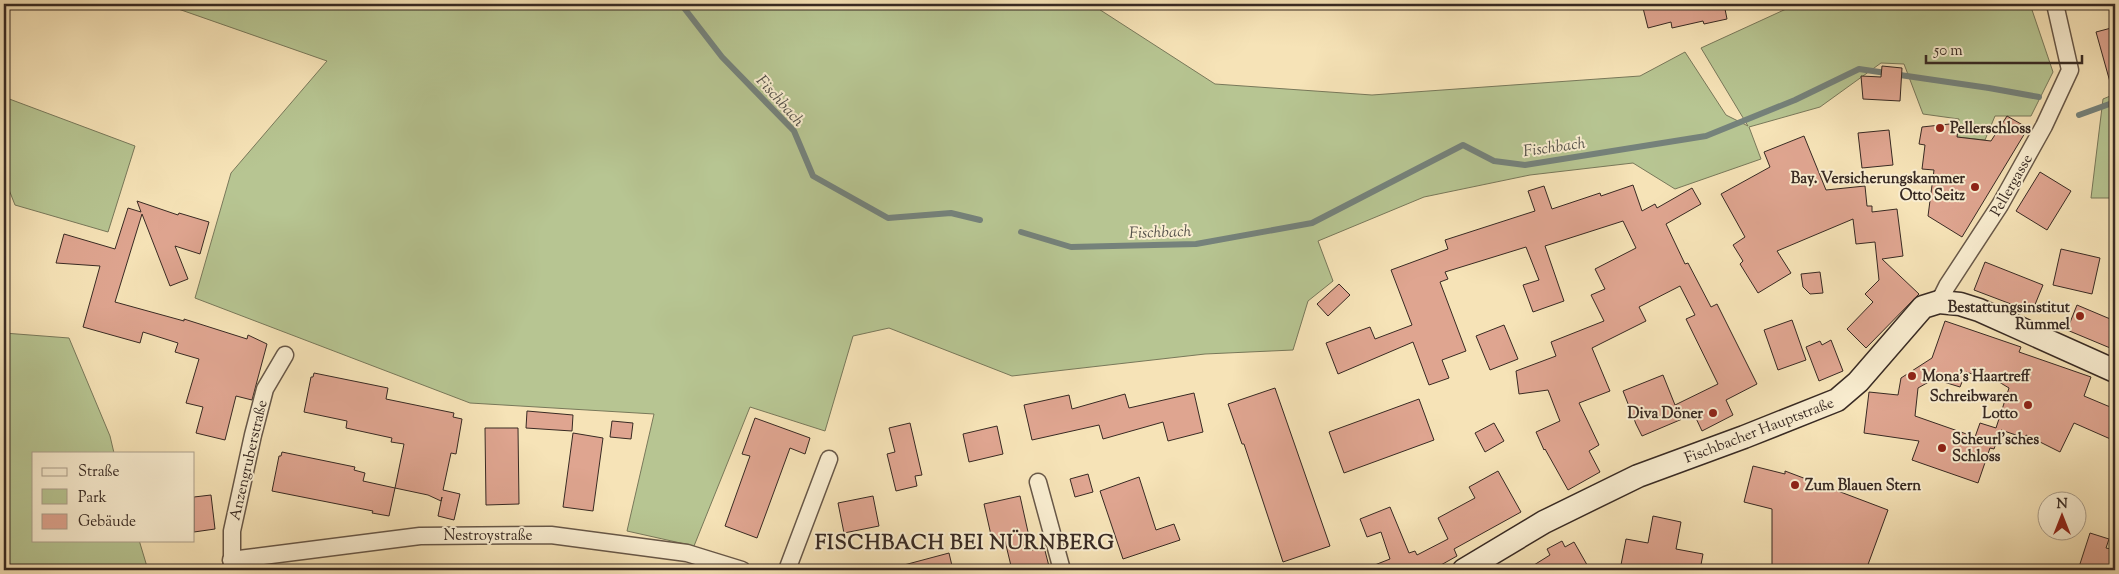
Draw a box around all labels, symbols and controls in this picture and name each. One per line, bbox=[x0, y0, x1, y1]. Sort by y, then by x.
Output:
scale bar bbox=[1926, 32, 2083, 64]
text: 50 m bbox=[1933, 41, 1963, 62]
water label: Fischbach bbox=[750, 71, 809, 133]
place label: Pellerschloss bbox=[1950, 119, 2031, 140]
marker: Pellerschloss bbox=[1934, 122, 1946, 134]
water label: Fischbach bbox=[1522, 133, 1587, 164]
street label: Pellergasse bbox=[1986, 151, 2039, 221]
place label: Bay. Versicherungskammer Otto Seitz bbox=[1791, 169, 1965, 207]
marker: Bay. Versicherungskammer Otto Seitz bbox=[1969, 181, 1981, 193]
water label: Fischbach bbox=[1128, 221, 1192, 246]
place label: Bestattungsinstitut Rummel bbox=[1948, 298, 2071, 336]
marker: Bestattungsinstitut Rummel bbox=[2074, 310, 2086, 322]
place label: Mona's Haartreff bbox=[1922, 367, 2031, 388]
marker: Mona's Haartreff bbox=[1906, 370, 1918, 382]
place label: Schreibwaren Lotto bbox=[1930, 387, 2018, 425]
street label: Fischbacher Hauptstraße bbox=[1682, 393, 1837, 470]
street label: Anzengruberstraße bbox=[225, 398, 274, 523]
marker: Schreibwaren Lotto bbox=[2022, 399, 2034, 411]
place label: Diva Döner bbox=[1628, 404, 1703, 425]
marker: Diva Döner bbox=[1707, 407, 1719, 419]
place label: Scheurl'sches Schloss bbox=[1952, 430, 2039, 468]
marker: Scheurl'sches Schloss bbox=[1936, 442, 1948, 454]
legend bbox=[32, 452, 195, 542]
text: Straße bbox=[78, 462, 120, 483]
place label: Zum Blauen Stern bbox=[1805, 476, 1921, 497]
marker: Zum Blauen Stern bbox=[1789, 479, 1801, 491]
text: Park bbox=[78, 488, 107, 509]
north arrow bbox=[2036, 492, 2086, 542]
text: N bbox=[2056, 495, 2068, 515]
text: Gebäude bbox=[78, 512, 136, 533]
street label: Nestroystraße bbox=[443, 526, 533, 547]
district label: FISCHBACH BEI NÜRNBERG bbox=[815, 529, 1115, 559]

